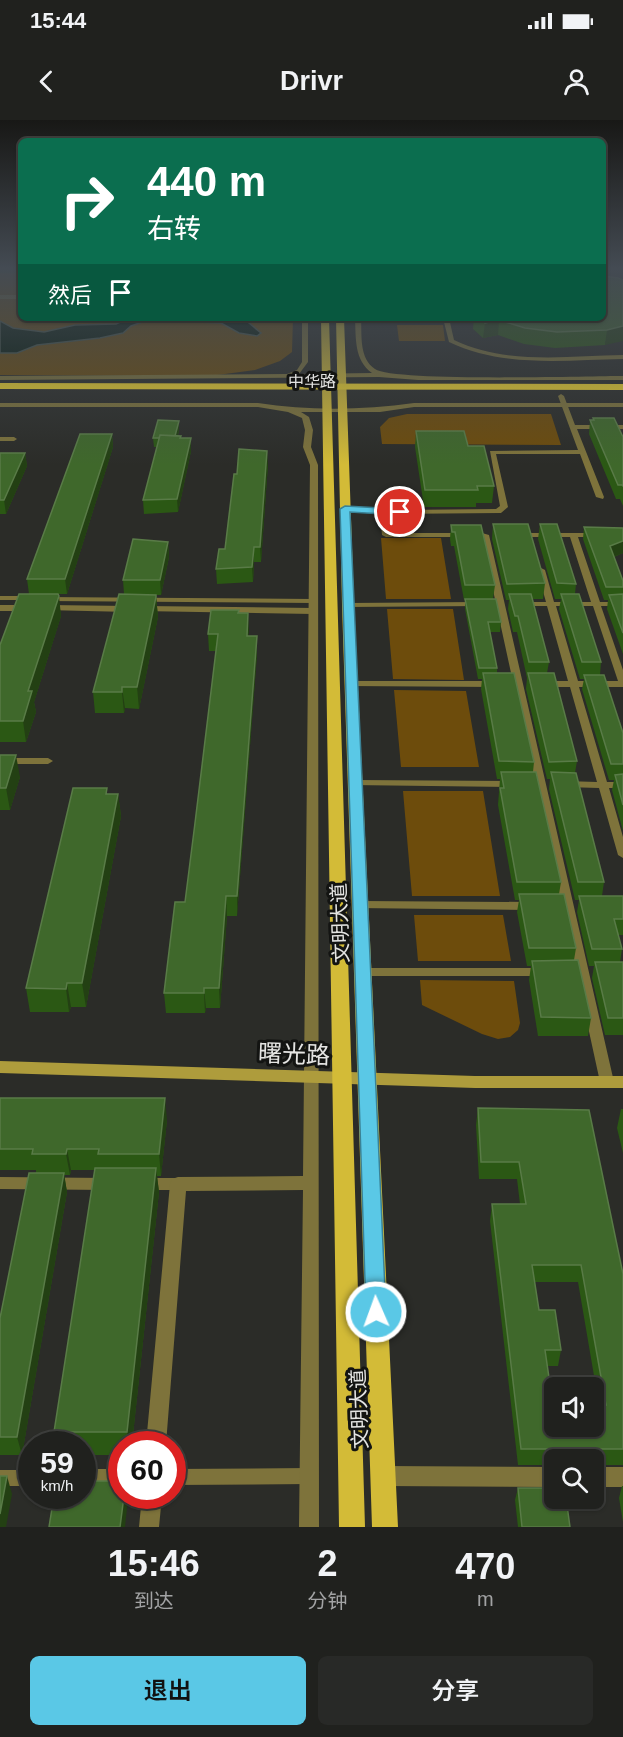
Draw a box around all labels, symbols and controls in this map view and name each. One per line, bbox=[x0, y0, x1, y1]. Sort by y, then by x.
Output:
text: 15:44 bbox=[30, 8, 86, 33]
icon: back bbox=[30, 65, 63, 98]
icon: person bbox=[560, 65, 593, 98]
text: Drivr bbox=[280, 66, 343, 96]
text: 440 m bbox=[147, 158, 266, 205]
icon: right bbox=[48, 162, 126, 240]
text: 右转 bbox=[147, 214, 201, 244]
icon: arrive bbox=[104, 276, 137, 309]
text: 然后 bbox=[48, 283, 92, 308]
street label: 中华路 bbox=[288, 373, 336, 390]
pin bbox=[374, 486, 425, 537]
icon: arrive bbox=[383, 495, 416, 528]
street label: 文明大道 bbox=[328, 883, 352, 963]
street label: 曙光路 bbox=[258, 1039, 330, 1069]
position arrow bbox=[344, 1280, 408, 1344]
street label: 文明大道 bbox=[347, 1369, 371, 1449]
map controls bbox=[544, 1377, 604, 1509]
button: sound bbox=[544, 1377, 604, 1437]
speed limit sign: 60 bbox=[108, 1431, 186, 1509]
text: 59 bbox=[40, 1446, 74, 1479]
button: search bbox=[544, 1449, 604, 1509]
text: km/h bbox=[41, 1477, 73, 1494]
text: 15:46 bbox=[108, 1543, 200, 1584]
text: 2 bbox=[317, 1543, 338, 1584]
text: 470 bbox=[455, 1546, 515, 1587]
text: m bbox=[477, 1588, 494, 1610]
text: 到达 bbox=[134, 1590, 174, 1612]
text: 分钟 bbox=[307, 1590, 347, 1612]
button: 退出 bbox=[30, 1656, 306, 1725]
button: 分享 bbox=[318, 1656, 593, 1725]

